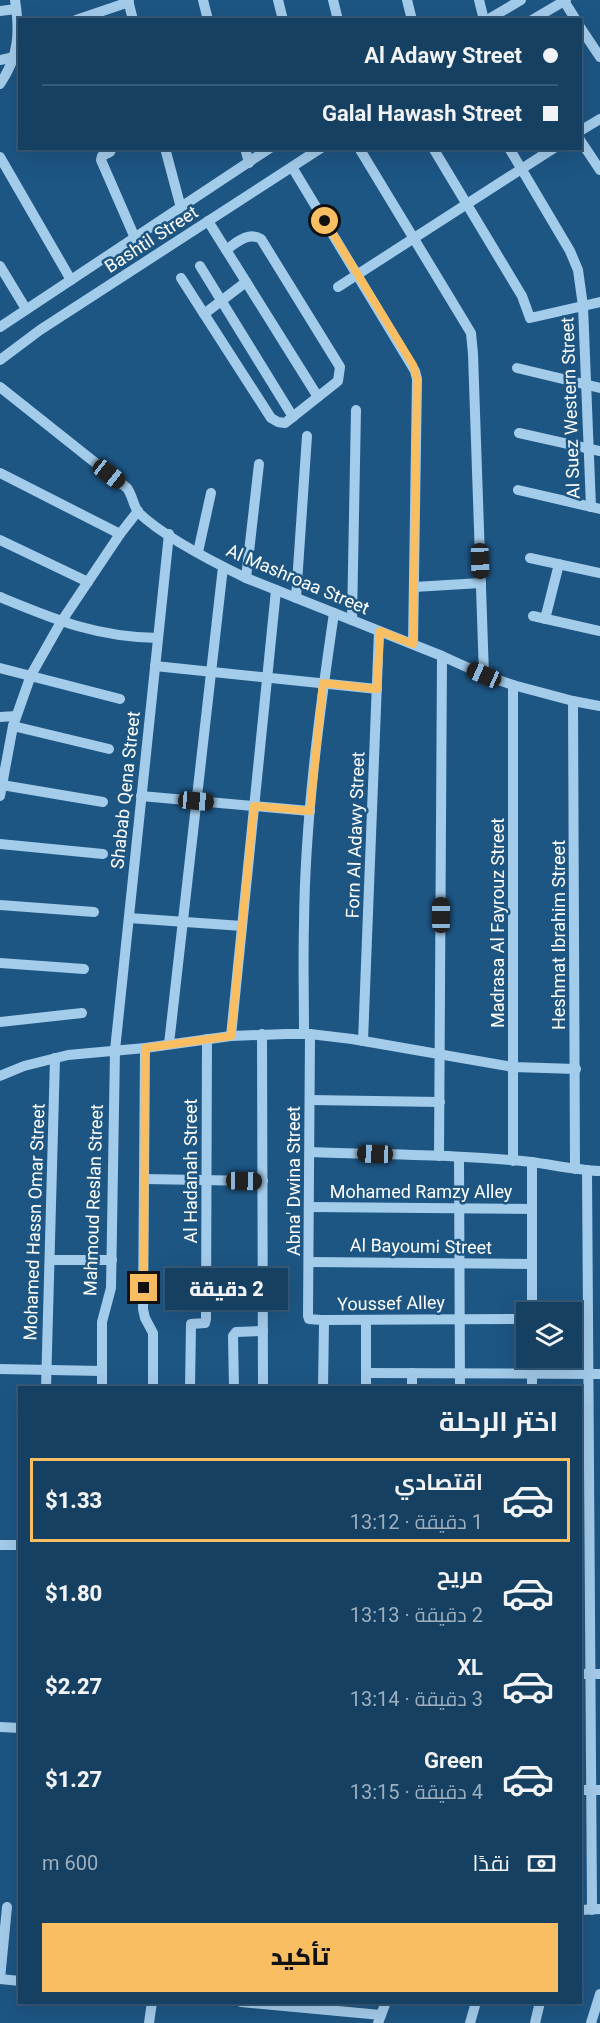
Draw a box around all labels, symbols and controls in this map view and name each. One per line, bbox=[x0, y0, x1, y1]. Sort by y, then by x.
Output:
text: Al Adawy Street bbox=[364, 43, 522, 68]
text: Galal Hawash Street bbox=[322, 101, 522, 126]
street label: Bashtil Street bbox=[100, 201, 202, 277]
route start bbox=[311, 207, 338, 234]
street label: Al Suez Western Street bbox=[556, 317, 584, 499]
car bbox=[89, 456, 129, 492]
street label: Al Mashroaa Street bbox=[223, 539, 373, 619]
car bbox=[470, 543, 490, 579]
car bbox=[464, 659, 504, 691]
street label: Shabab Qena Street bbox=[106, 710, 144, 870]
street label: Forn Al Adawy Street bbox=[342, 751, 368, 919]
car bbox=[177, 790, 215, 812]
street label: Madrasa Al Fayrouz Street bbox=[487, 818, 508, 1028]
street label: Heshmat Ibrahim Street bbox=[548, 840, 569, 1030]
car bbox=[432, 897, 450, 933]
street label: Al Hadanah Street bbox=[180, 1099, 201, 1243]
street label: Mohamed Hassn Omar Street bbox=[19, 1103, 49, 1341]
street label: Mahmoud Reslan Street bbox=[79, 1104, 107, 1296]
street label: Abna' Dwina Street bbox=[283, 1106, 304, 1256]
car bbox=[357, 1144, 393, 1164]
car bbox=[226, 1172, 262, 1190]
street label: Mohamed Ramzy Alley bbox=[330, 1181, 513, 1202]
street label: Al Bayoumi Street bbox=[350, 1234, 492, 1258]
callout: 2 دقيقة bbox=[165, 1267, 288, 1309]
route end bbox=[130, 1274, 157, 1301]
text: 2 دقيقة bbox=[189, 1277, 264, 1301]
street label: Youssef Alley bbox=[337, 1292, 446, 1314]
map controls bbox=[516, 1302, 582, 1368]
button: layers bbox=[516, 1302, 582, 1368]
text: اختر الرحلة bbox=[439, 1406, 558, 1438]
text: اقتصادي bbox=[394, 1470, 483, 1495]
icon: car bbox=[501, 1473, 555, 1527]
text: $1.33 bbox=[45, 1488, 102, 1513]
text: 1 دقيقة · 13:12 bbox=[350, 1510, 483, 1534]
text: مريح bbox=[437, 1563, 483, 1588]
icon: car bbox=[501, 1566, 555, 1620]
text: $1.80 bbox=[45, 1581, 102, 1606]
text: 2 دقيقة · 13:13 bbox=[350, 1603, 483, 1627]
text: XL bbox=[457, 1655, 483, 1680]
icon: car bbox=[501, 1659, 555, 1713]
text: $2.27 bbox=[45, 1674, 102, 1699]
text: 3 دقيقة · 13:14 bbox=[350, 1687, 483, 1711]
text: Green bbox=[424, 1748, 483, 1773]
icon: car bbox=[501, 1752, 555, 1806]
text: $1.27 bbox=[45, 1767, 102, 1792]
text: 4 دقيقة · 13:15 bbox=[350, 1780, 483, 1804]
icon: cash bbox=[525, 1847, 558, 1880]
text: 600 m bbox=[42, 1851, 98, 1875]
text: نقدًا bbox=[472, 1851, 510, 1876]
button: تأكيد bbox=[42, 1923, 558, 1992]

